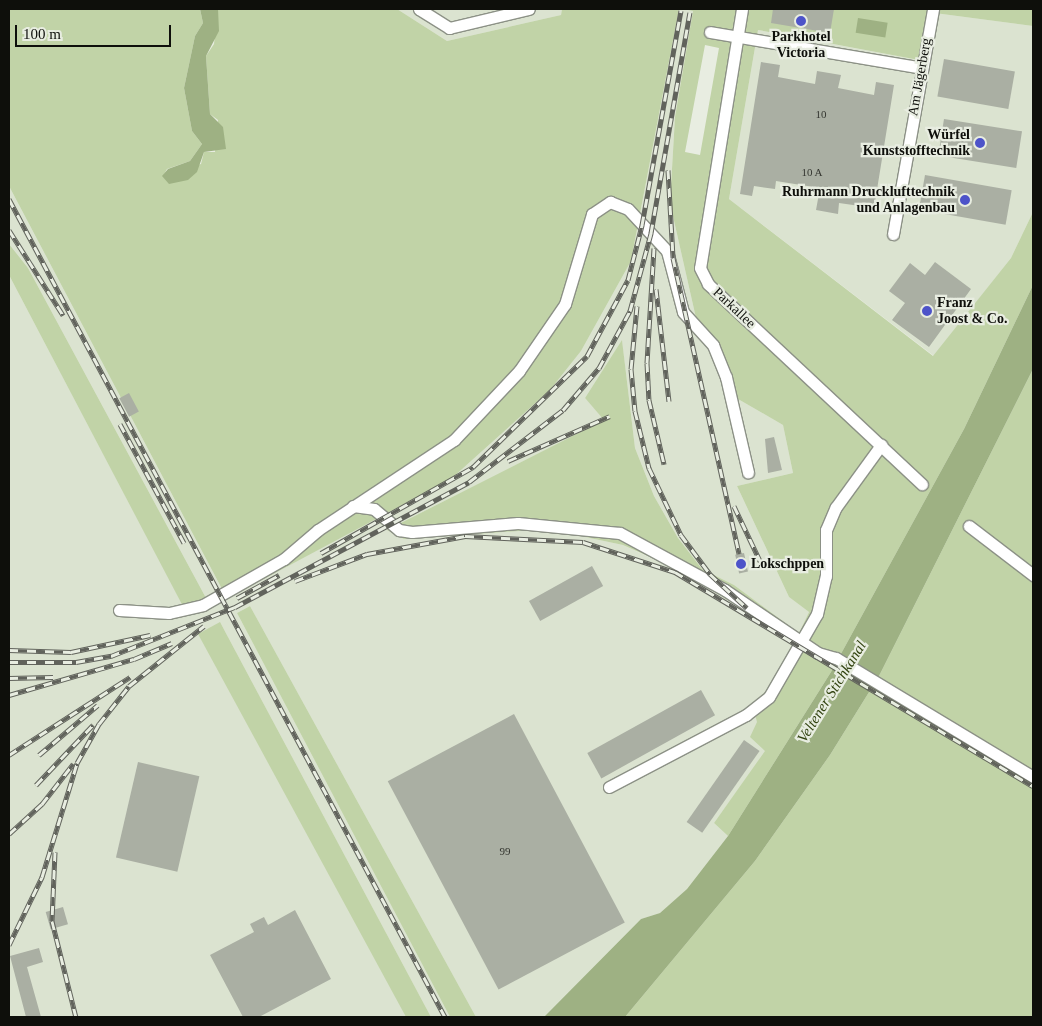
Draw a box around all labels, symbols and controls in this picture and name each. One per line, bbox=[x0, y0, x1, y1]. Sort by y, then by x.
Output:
scale bar bbox=[18, 15, 174, 47]
marker: Parkhotel Victoria bbox=[795, 15, 807, 27]
text: 100 m bbox=[23, 26, 61, 42]
place label: Parkhotel Victoria bbox=[771, 29, 831, 62]
street label: Am Jägerberg bbox=[905, 37, 935, 117]
house number: 10 bbox=[816, 107, 826, 121]
place label: Würfel Kunststofftechnik bbox=[863, 127, 970, 160]
marker: Würfel Kunststofftechnik bbox=[974, 137, 986, 149]
house number: 10 A bbox=[801, 165, 823, 179]
place label: Ruhrmann Drucklufttechnik und Anlagenbau bbox=[782, 184, 955, 216]
marker: Ruhrmann Drucklufttechnik und Anlagenbau bbox=[959, 194, 971, 206]
street label: Parkallee bbox=[709, 284, 759, 332]
place label: Franz Joost & Co. bbox=[937, 295, 1007, 328]
marker: Franz Joost & Co. bbox=[921, 305, 933, 317]
place label: Lokschppen bbox=[751, 556, 824, 572]
marker: Lokschppen bbox=[735, 558, 747, 570]
water label: Veltener Stichkanal bbox=[794, 638, 870, 746]
house number: 99 bbox=[500, 844, 510, 858]

